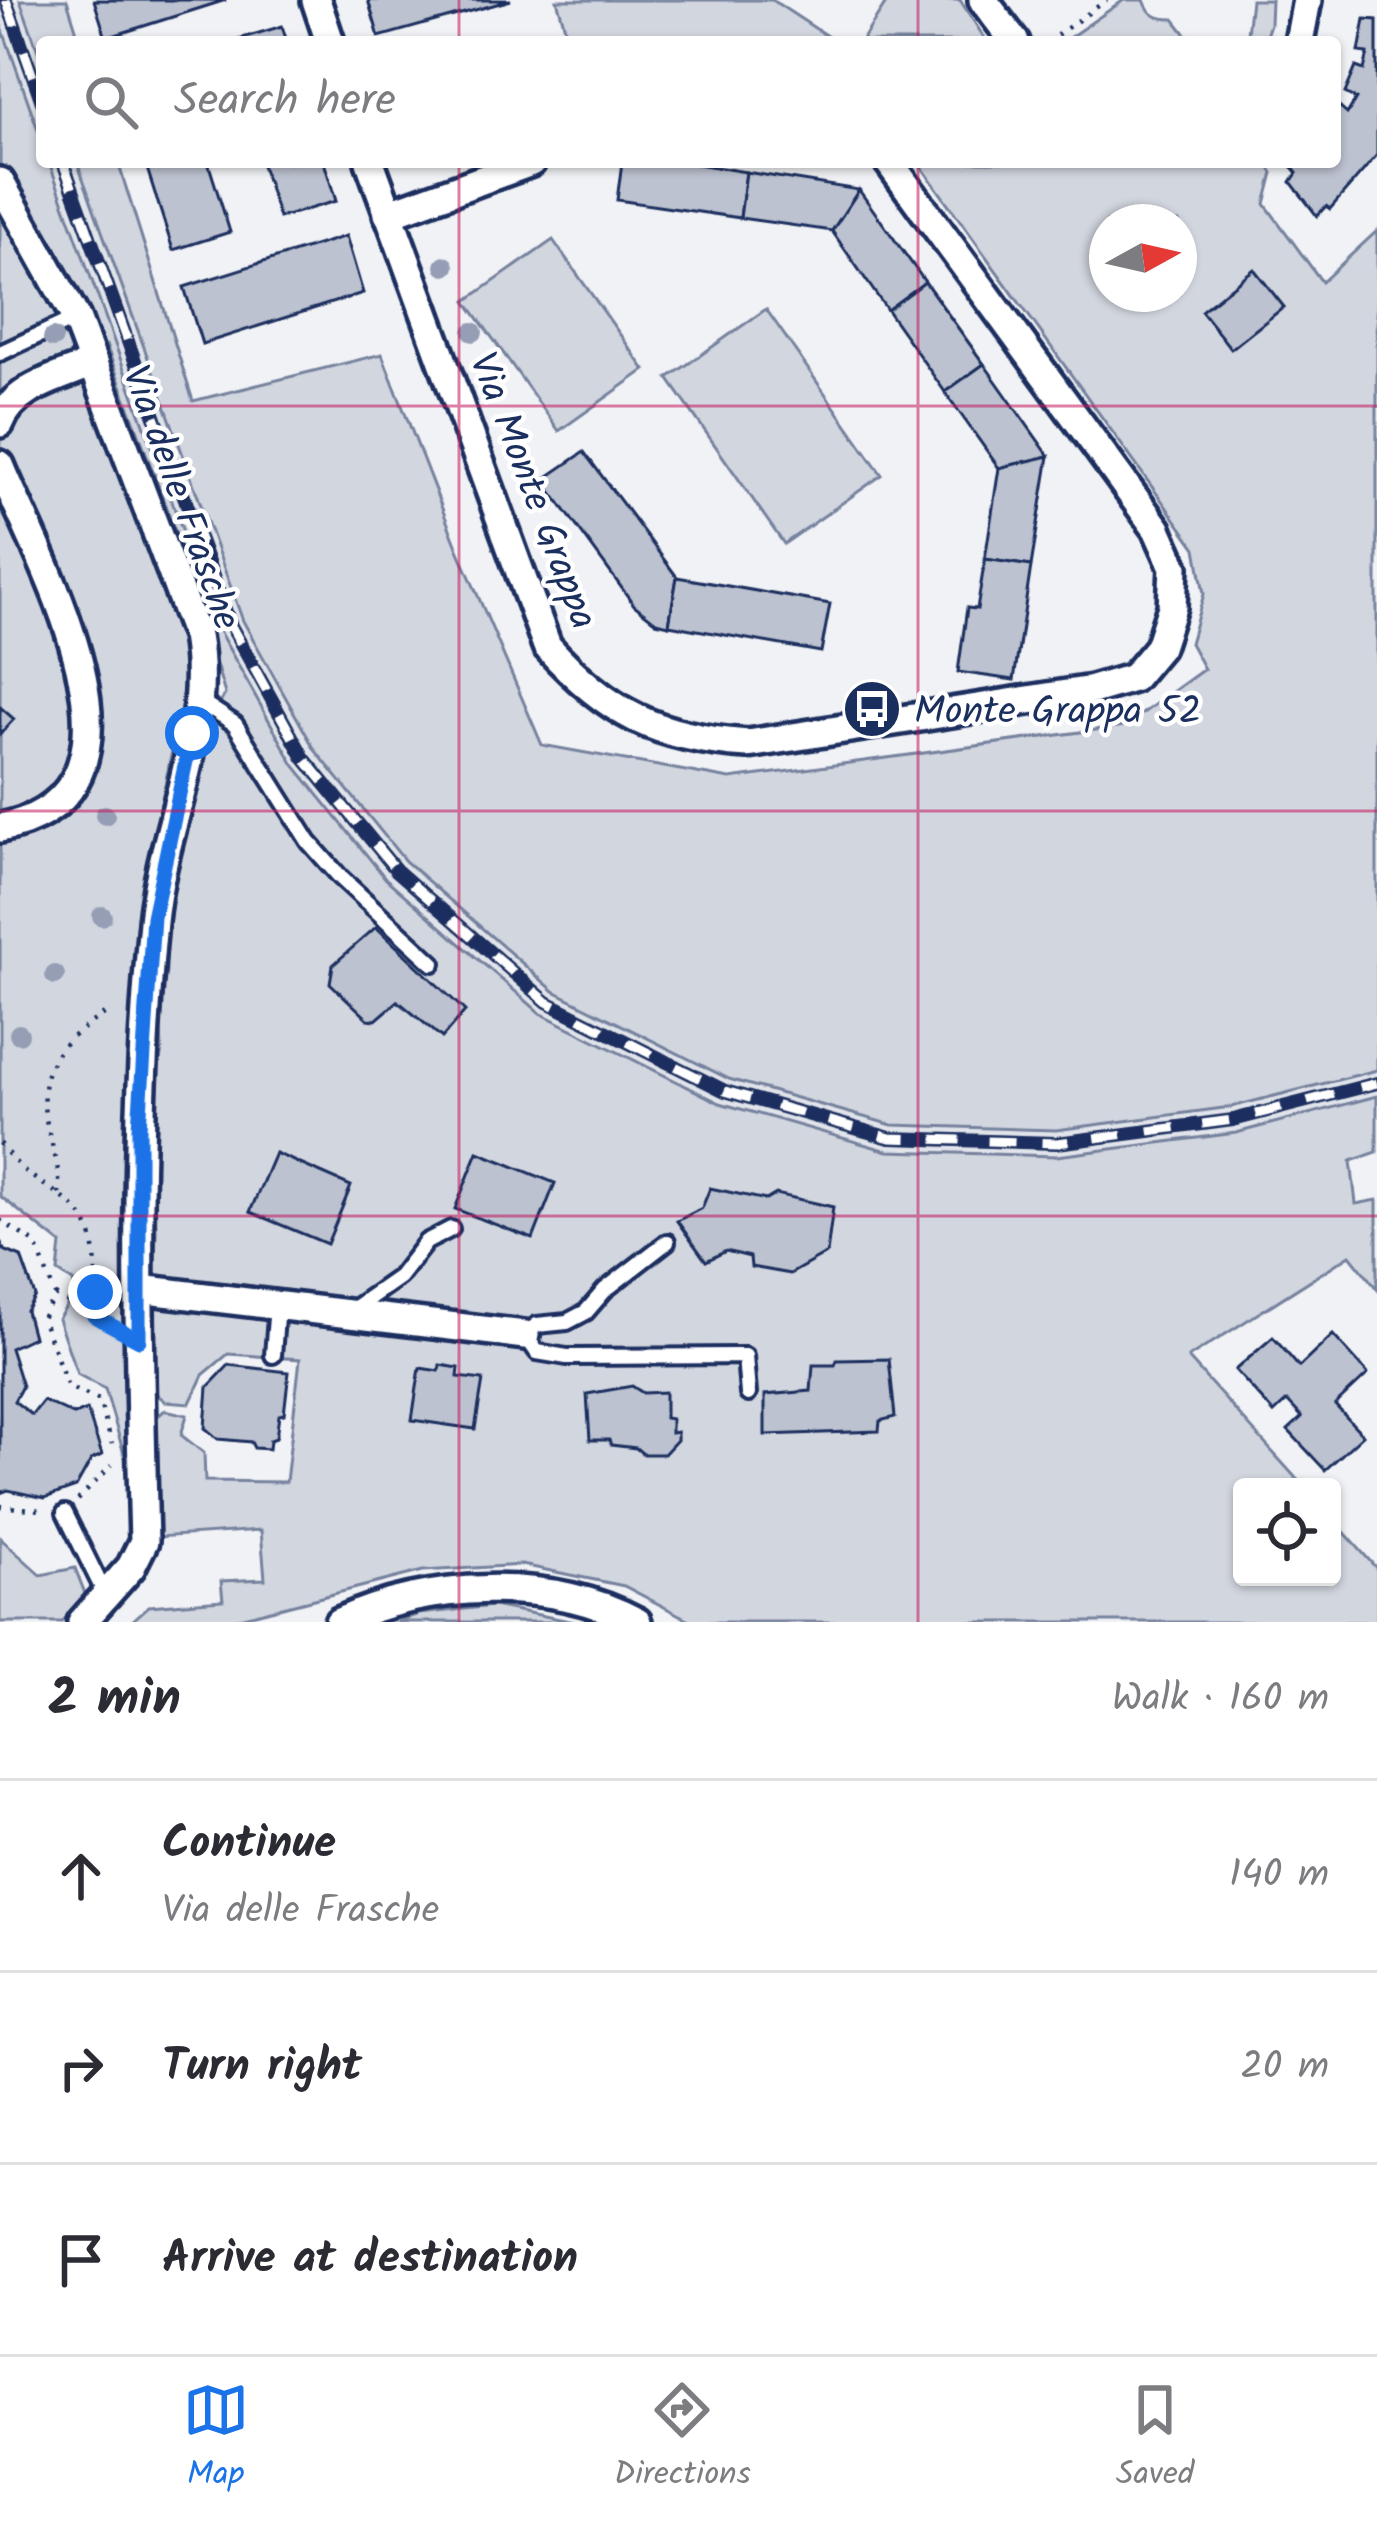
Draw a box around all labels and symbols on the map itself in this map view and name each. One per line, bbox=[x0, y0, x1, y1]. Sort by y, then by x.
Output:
north arrow bbox=[1089, 204, 1197, 312]
street label: Via Monte Grappa bbox=[450, 344, 613, 639]
street label: Via delle Frasche bbox=[103, 357, 256, 639]
bus stop icon: Monte Grappa 52 bbox=[841, 678, 903, 740]
place label: Monte Grappa 52 bbox=[914, 682, 1201, 744]
route start bbox=[165, 706, 219, 760]
route end bbox=[68, 1265, 122, 1319]

